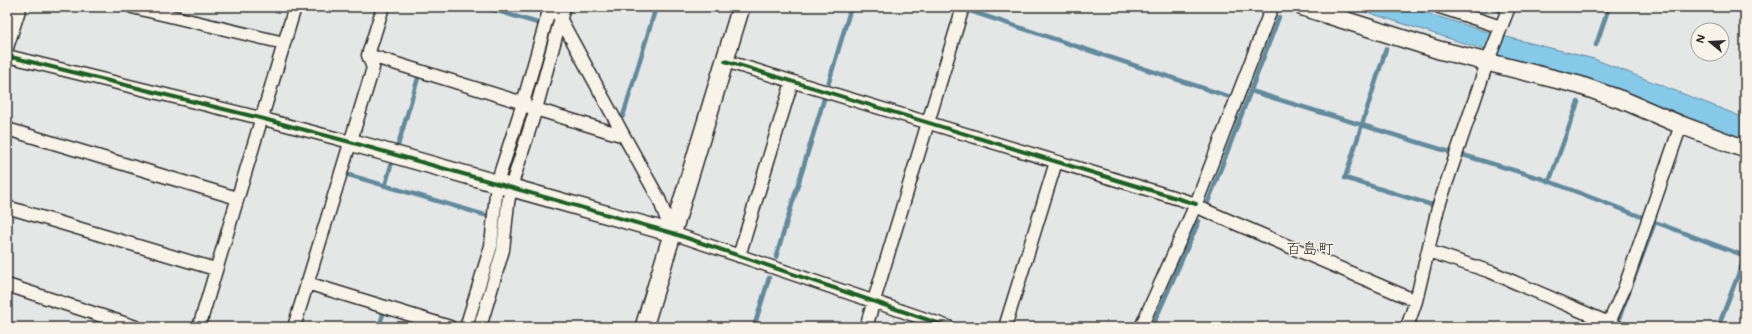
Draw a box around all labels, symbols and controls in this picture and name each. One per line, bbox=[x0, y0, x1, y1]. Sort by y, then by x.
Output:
north arrow bbox=[1690, 22, 1730, 62]
text: N bbox=[1692, 32, 1708, 45]
district label: 百島町 bbox=[1286, 237, 1334, 258]

